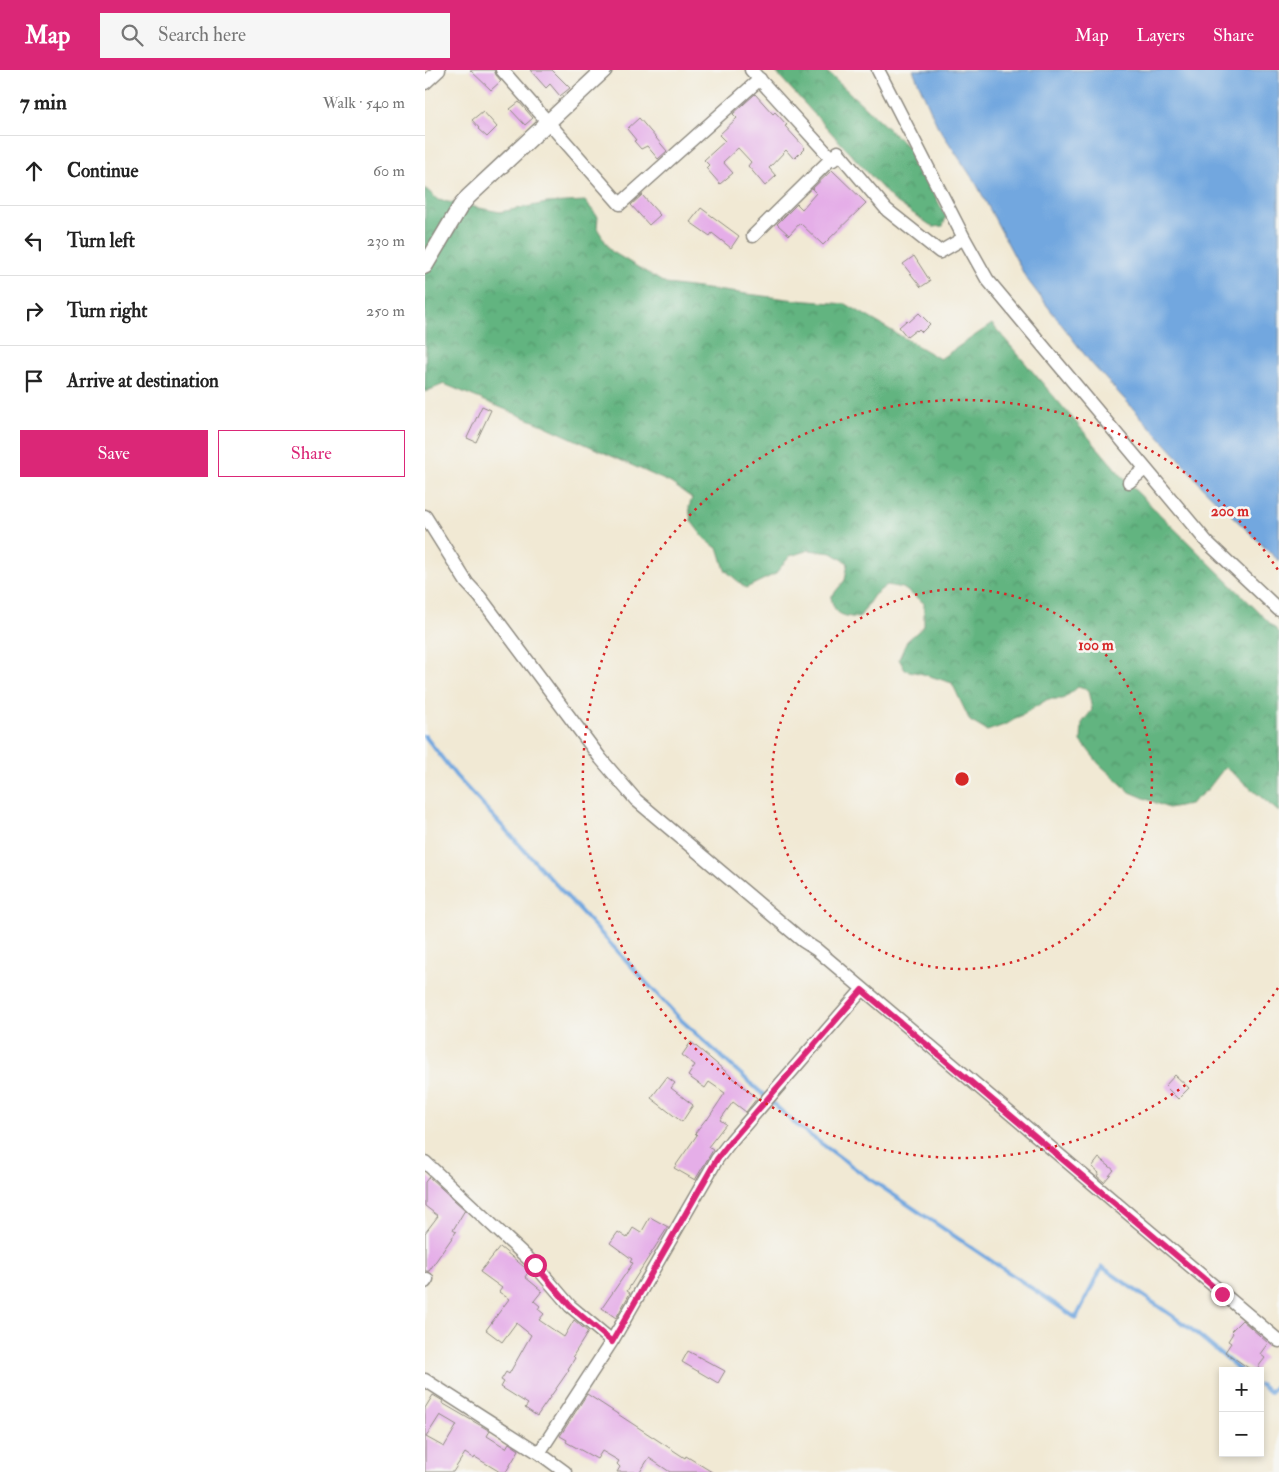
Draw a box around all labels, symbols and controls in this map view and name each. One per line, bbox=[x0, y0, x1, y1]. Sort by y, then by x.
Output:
search box bbox=[100, 13, 450, 58]
text: Map bbox=[25, 20, 70, 51]
icon: search bbox=[118, 21, 146, 49]
text: Search here bbox=[158, 23, 246, 47]
text: Map bbox=[1075, 24, 1109, 47]
text: Layers bbox=[1137, 24, 1185, 47]
text: Share bbox=[1213, 24, 1254, 47]
text: 7 min bbox=[20, 89, 67, 116]
text: Walk · 540 m bbox=[323, 93, 405, 113]
icon: ahead bbox=[20, 157, 48, 185]
text: Continue bbox=[67, 159, 138, 183]
text: 60 m bbox=[373, 161, 405, 181]
icon: left bbox=[20, 227, 48, 255]
text: Turn left bbox=[67, 229, 135, 253]
text: 230 m bbox=[367, 231, 405, 251]
icon: right bbox=[20, 297, 48, 325]
text: Turn right bbox=[67, 299, 147, 323]
text: 250 m bbox=[366, 301, 405, 321]
icon: arrive bbox=[20, 367, 48, 395]
text: Arrive at destination bbox=[67, 369, 219, 393]
button: Save bbox=[20, 430, 208, 477]
button: Share bbox=[218, 430, 405, 477]
text: 200 m bbox=[1211, 502, 1249, 521]
text: 100 m bbox=[1078, 636, 1114, 655]
centre of rings bbox=[953, 770, 971, 788]
route start bbox=[524, 1254, 547, 1277]
route end bbox=[1211, 1283, 1234, 1306]
map controls bbox=[1219, 1367, 1264, 1457]
button: + bbox=[1219, 1367, 1264, 1412]
button: − bbox=[1219, 1412, 1264, 1457]

